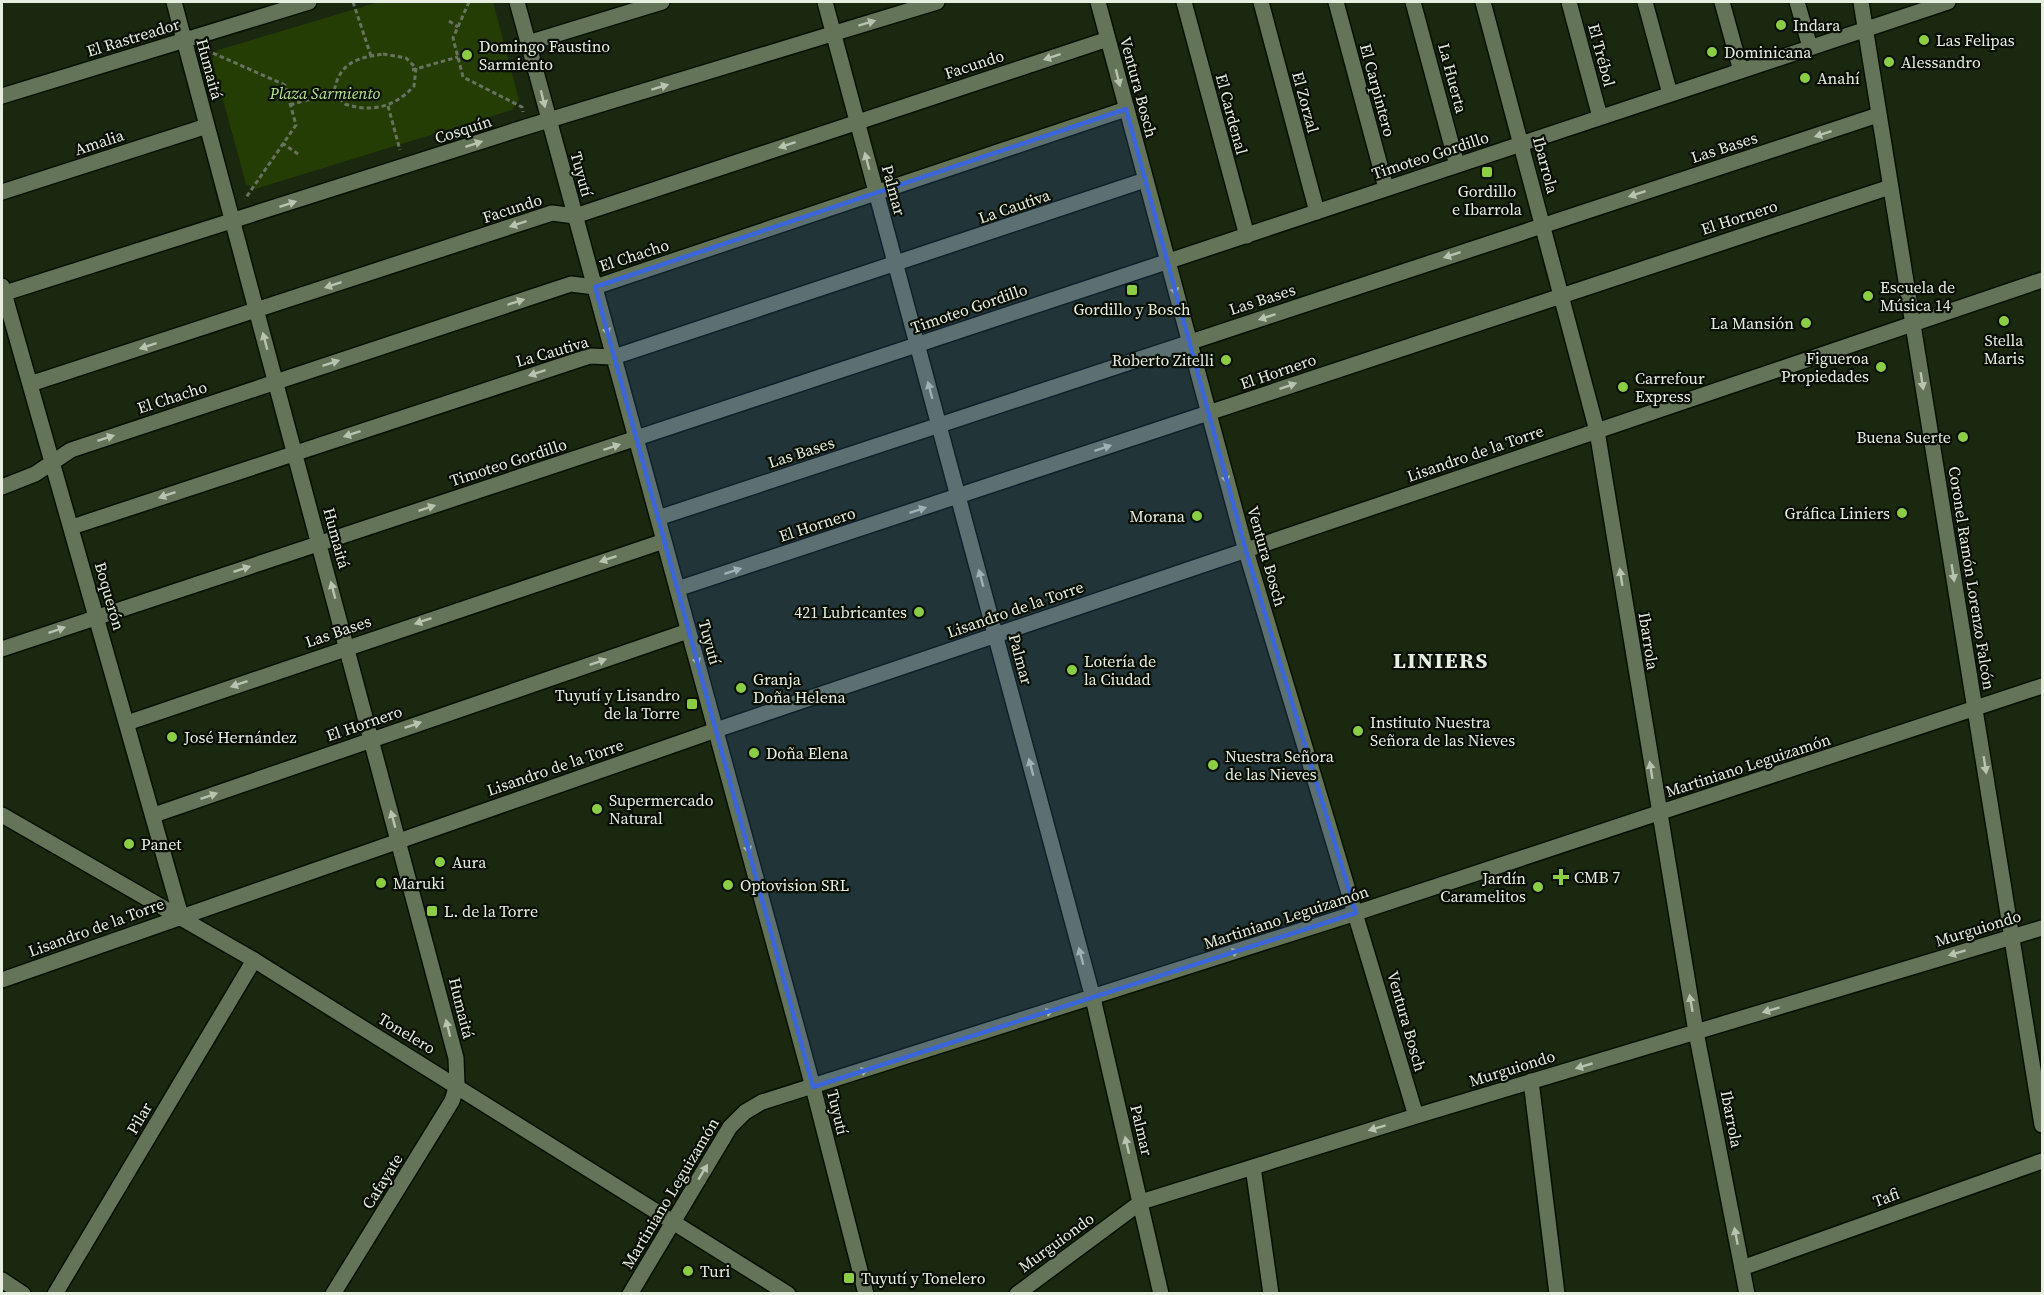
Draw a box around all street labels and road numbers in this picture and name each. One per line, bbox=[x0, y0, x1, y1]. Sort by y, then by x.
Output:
street label: El Rastreador bbox=[84, 12, 182, 62]
street label: El Trébol bbox=[1583, 21, 1621, 89]
street label: Ventura Bosch bbox=[1115, 34, 1163, 140]
street label: Humaitá bbox=[191, 36, 229, 103]
street label: El Carpintero bbox=[1355, 41, 1401, 139]
street label: La Huerta bbox=[1433, 41, 1473, 116]
street label: Facundo bbox=[941, 44, 1007, 84]
street label: El Zorzal bbox=[1287, 69, 1325, 135]
street label: El Cardenal bbox=[1211, 71, 1253, 157]
street label: Cosquín bbox=[432, 109, 495, 149]
street label: Amalia bbox=[71, 123, 127, 160]
street label: Timoteo Gordillo bbox=[1369, 126, 1492, 184]
street label: Las Bases bbox=[1688, 126, 1760, 168]
street label: Ibarrola bbox=[1528, 134, 1564, 197]
street label: Tuyutí bbox=[565, 149, 599, 199]
street label: Palmar bbox=[877, 162, 911, 218]
street label: La Cautiva bbox=[975, 183, 1054, 229]
street label: Facundo bbox=[479, 188, 545, 228]
street label: El Hornero bbox=[1698, 194, 1780, 240]
street label: El Chacho bbox=[596, 233, 672, 277]
street label: Timoteo Gordillo bbox=[908, 278, 1030, 338]
street label: Las Bases bbox=[1226, 278, 1298, 320]
street label: La Cautiva bbox=[513, 330, 592, 372]
street label: El Hornero bbox=[1237, 348, 1319, 394]
street label: El Chacho bbox=[134, 375, 210, 419]
street label: Lisandro de la Torre bbox=[1404, 419, 1546, 487]
street label: Las Bases bbox=[765, 431, 837, 473]
street label: Timoteo Gordillo bbox=[447, 433, 570, 491]
street label: Coronel Ramón Lorenzo Falcón bbox=[1943, 465, 2001, 692]
street label: El Hornero bbox=[776, 501, 858, 547]
street label: Ventura Bosch bbox=[1242, 503, 1292, 609]
street label: Humaitá bbox=[318, 505, 356, 572]
street label: Boquerón bbox=[90, 559, 130, 633]
street label: Lisandro de la Torre bbox=[944, 575, 1086, 643]
street label: Las Bases bbox=[302, 609, 374, 653]
street label: Ibarrola bbox=[1634, 611, 1665, 672]
street label: Tuyutí bbox=[693, 617, 727, 667]
street label: Palmar bbox=[1004, 631, 1038, 687]
street label: El Hornero bbox=[323, 700, 405, 746]
street label: Martiniano Leguizamón bbox=[1663, 728, 1834, 802]
street label: Lisandro de la Torre bbox=[484, 733, 626, 801]
street label: Martiniano Leguizamón bbox=[1201, 880, 1372, 954]
street label: Lisandro de la Torre bbox=[25, 892, 167, 962]
street label: Murguiondo bbox=[1932, 904, 2024, 951]
street label: Ventura Bosch bbox=[1382, 968, 1432, 1074]
street label: Humaitá bbox=[444, 975, 480, 1042]
street label: Tonelero bbox=[374, 1007, 440, 1059]
street label: Murguiondo bbox=[1466, 1044, 1558, 1091]
street label: Tuyutí bbox=[822, 1087, 854, 1137]
street label: Ibarrola bbox=[1716, 1088, 1748, 1150]
street label: Pilar bbox=[121, 1098, 157, 1138]
street label: Palmar bbox=[1125, 1102, 1159, 1158]
street label: Martiniano Leguizamón bbox=[616, 1113, 724, 1273]
street label: Cafayate bbox=[356, 1149, 408, 1213]
street label: Tafi bbox=[1870, 1182, 1903, 1212]
street label: Murguiondo bbox=[1014, 1207, 1099, 1277]

